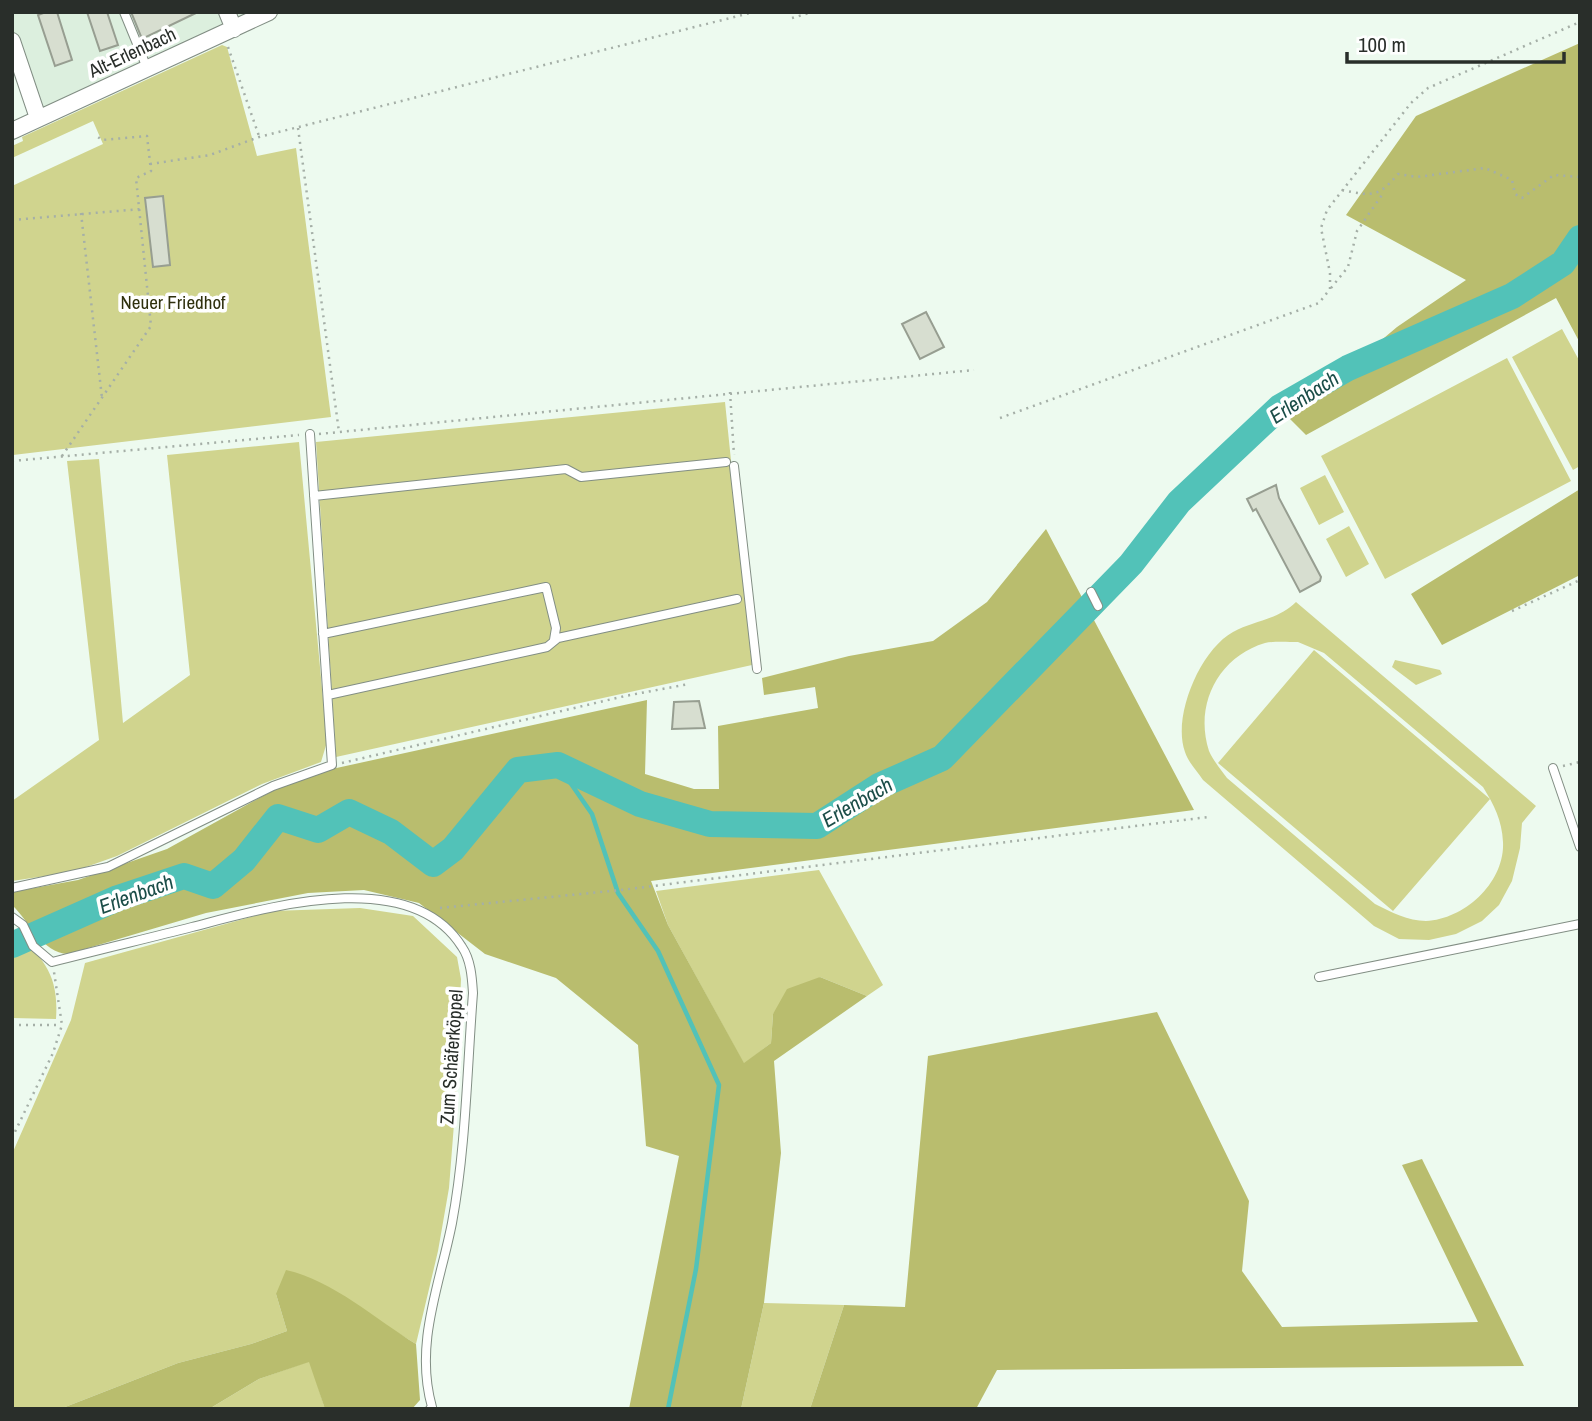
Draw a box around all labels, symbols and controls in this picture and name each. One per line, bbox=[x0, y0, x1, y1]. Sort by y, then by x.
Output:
street label: Alt-Erlenbach bbox=[83, 20, 180, 84]
scale bar bbox=[1347, 21, 1564, 65]
text: 100 m bbox=[1358, 30, 1406, 59]
park label: Neuer Friedhof bbox=[121, 289, 226, 315]
water label: Erlenbach bbox=[1264, 364, 1344, 430]
water label: Erlenbach bbox=[816, 770, 898, 834]
water label: Erlenbach bbox=[95, 867, 177, 921]
street label: Zum Schäferköppel bbox=[433, 989, 469, 1125]

